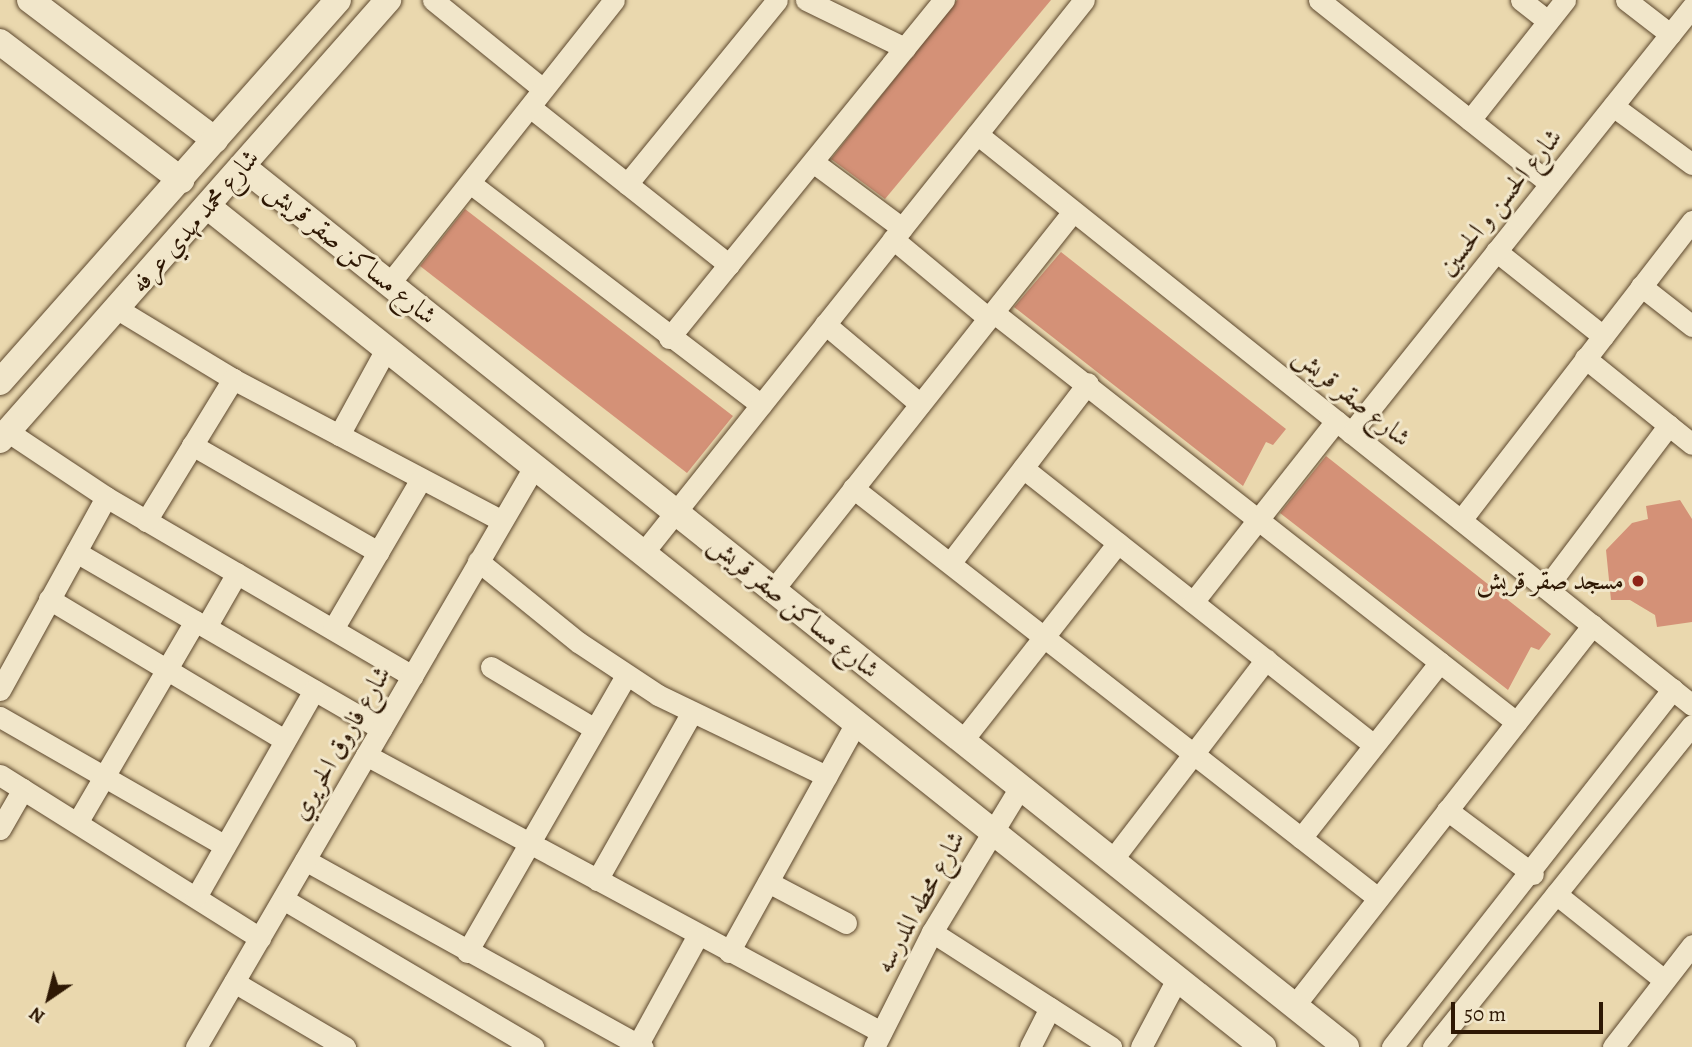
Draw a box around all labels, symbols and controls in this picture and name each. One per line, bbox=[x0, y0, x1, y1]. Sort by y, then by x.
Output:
street label: شارع الحسن و الحسين bbox=[1431, 122, 1569, 282]
street label: شارع محمد مهدي عرفه bbox=[124, 143, 266, 299]
street label: شارع مساكن صقر قريش bbox=[259, 175, 443, 331]
street label: شارع صقر قريش bbox=[1287, 340, 1417, 454]
street label: شارع مساكن صقر قريش bbox=[702, 529, 886, 685]
place label: مسجد صقر قريش bbox=[1476, 565, 1624, 597]
marker: مسجد صقر قريش bbox=[1630, 573, 1646, 589]
street label: شارع فاروق الحريري bbox=[284, 660, 398, 826]
street label: شارع محطه المدرسه bbox=[868, 826, 972, 978]
north arrow bbox=[14, 963, 84, 1033]
scale bar bbox=[1454, 988, 1606, 1032]
text: 50 m bbox=[1464, 1000, 1506, 1028]
text: N bbox=[24, 1001, 50, 1030]

